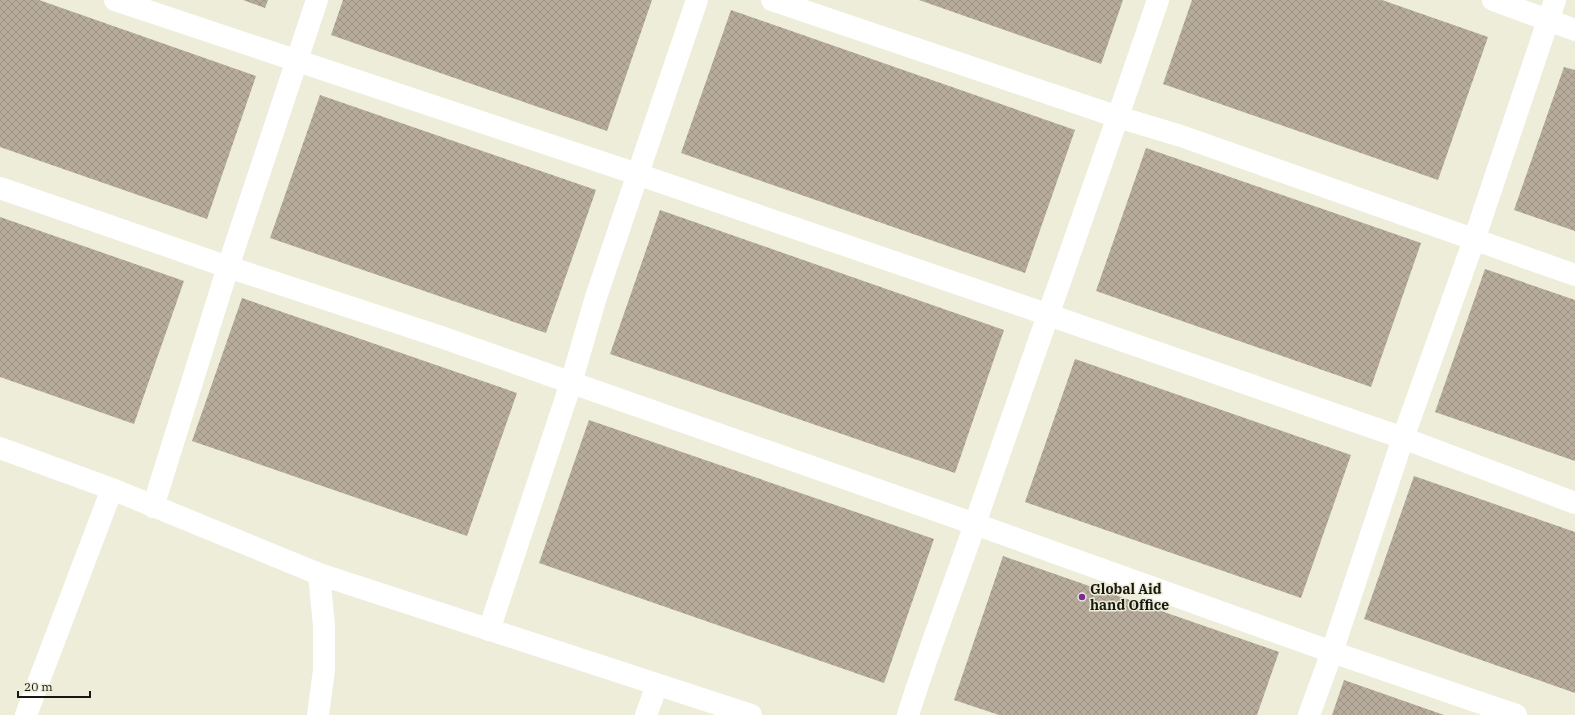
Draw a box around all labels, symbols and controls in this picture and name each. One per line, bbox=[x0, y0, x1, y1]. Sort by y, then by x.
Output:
place label: Global Aid hand Office bbox=[1090, 580, 1169, 614]
marker: Global Aid hand Office bbox=[1077, 592, 1087, 602]
scale bar bbox=[18, 673, 90, 699]
text: 20 m bbox=[24, 679, 53, 694]

